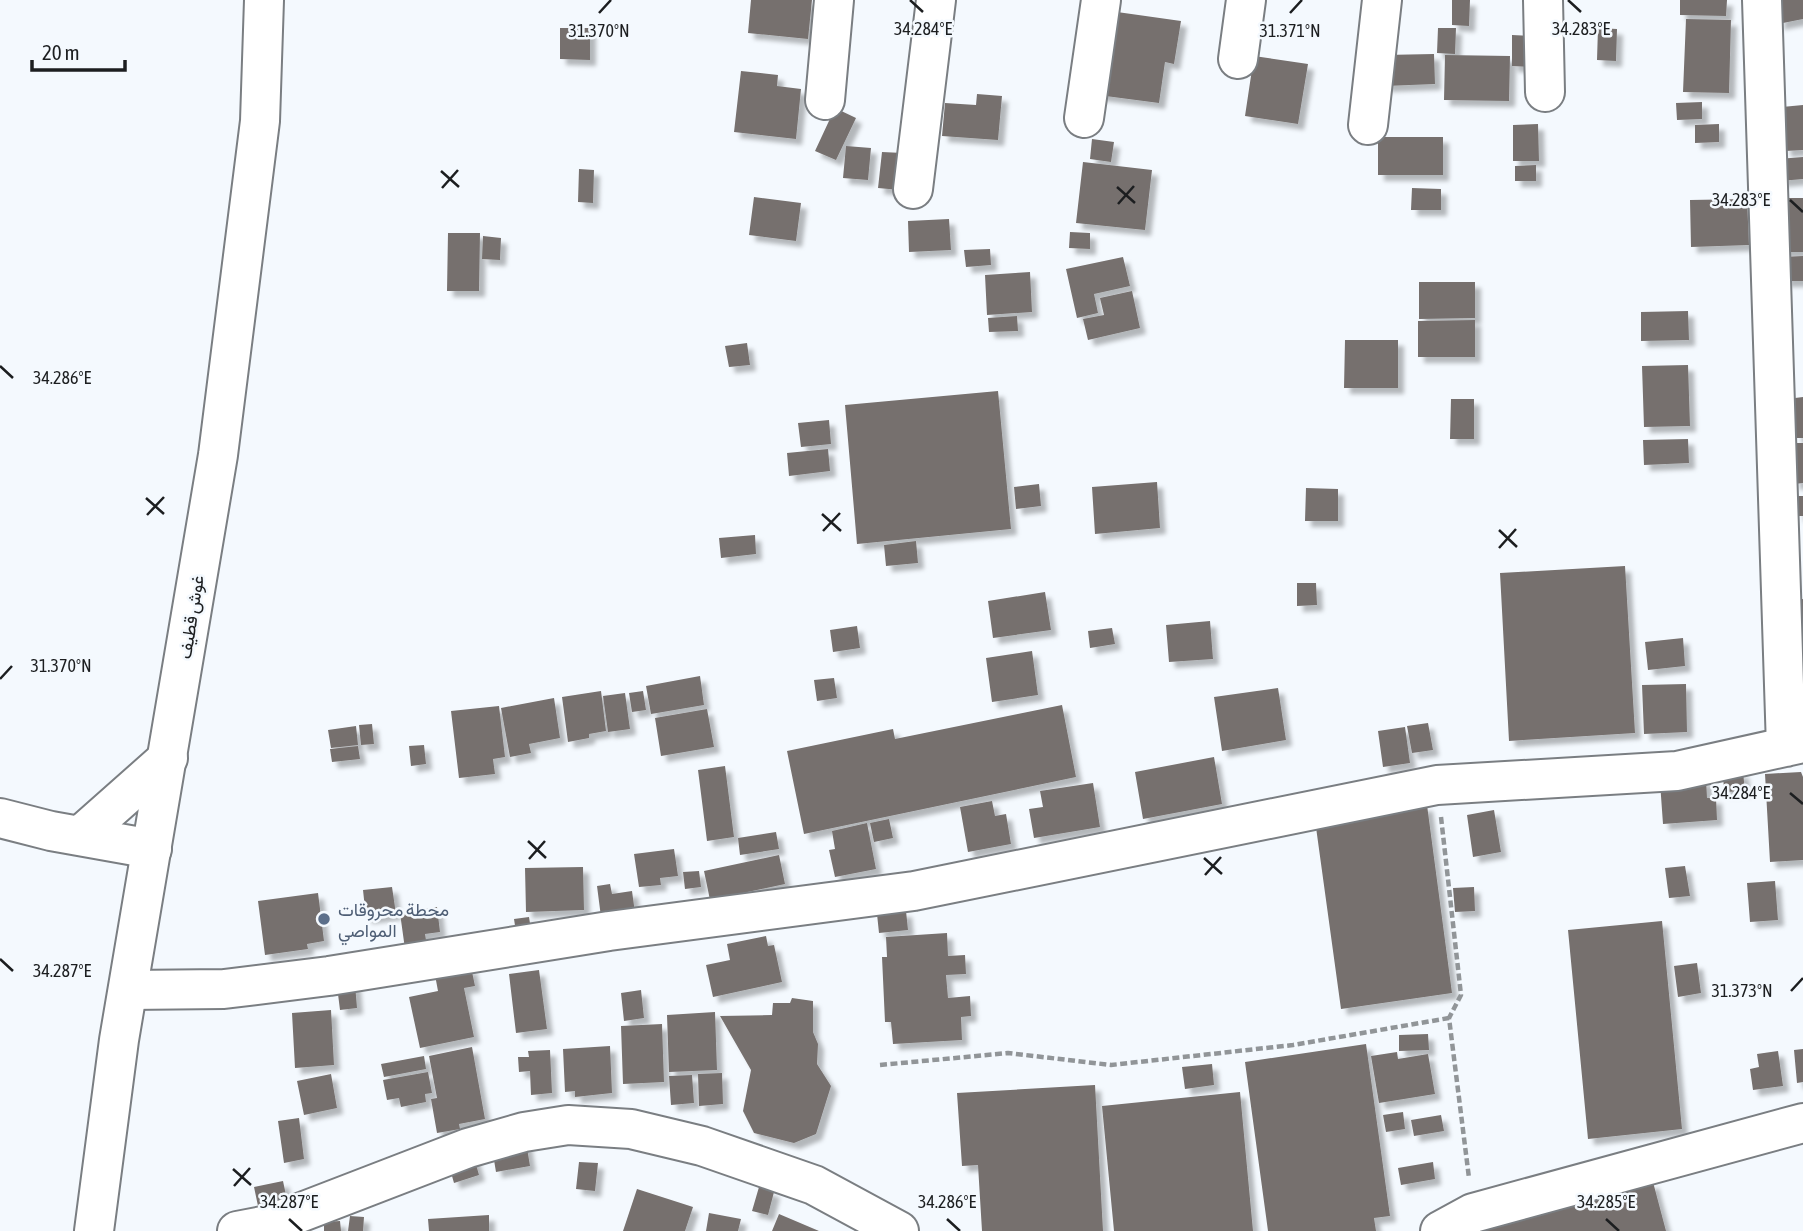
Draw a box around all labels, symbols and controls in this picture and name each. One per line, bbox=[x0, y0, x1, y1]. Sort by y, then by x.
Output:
text: 34.284°E bbox=[894, 18, 952, 39]
text: 34.283°E bbox=[1552, 18, 1610, 39]
text: 31.370°N bbox=[568, 20, 630, 41]
text: 31.371°N bbox=[1259, 20, 1321, 41]
scale bar bbox=[32, 28, 124, 72]
text: 20 m bbox=[42, 40, 80, 64]
text: 34.283°E bbox=[1712, 189, 1770, 210]
text: 34.286°E bbox=[33, 367, 91, 388]
street label: غوش قطيف bbox=[174, 573, 209, 661]
text: 31.370°N bbox=[30, 655, 92, 676]
text: 34.284°E bbox=[1712, 782, 1770, 803]
place label: محطة محروقات المواصي bbox=[338, 899, 449, 946]
marker: محطة محروقات المواصي bbox=[316, 911, 332, 927]
text: 34.287°E bbox=[33, 960, 91, 981]
text: 31.373°N bbox=[1711, 980, 1773, 1001]
text: 34.287°E bbox=[260, 1191, 318, 1212]
text: 34.286°E bbox=[918, 1191, 976, 1212]
text: 34.285°E bbox=[1577, 1191, 1635, 1212]

